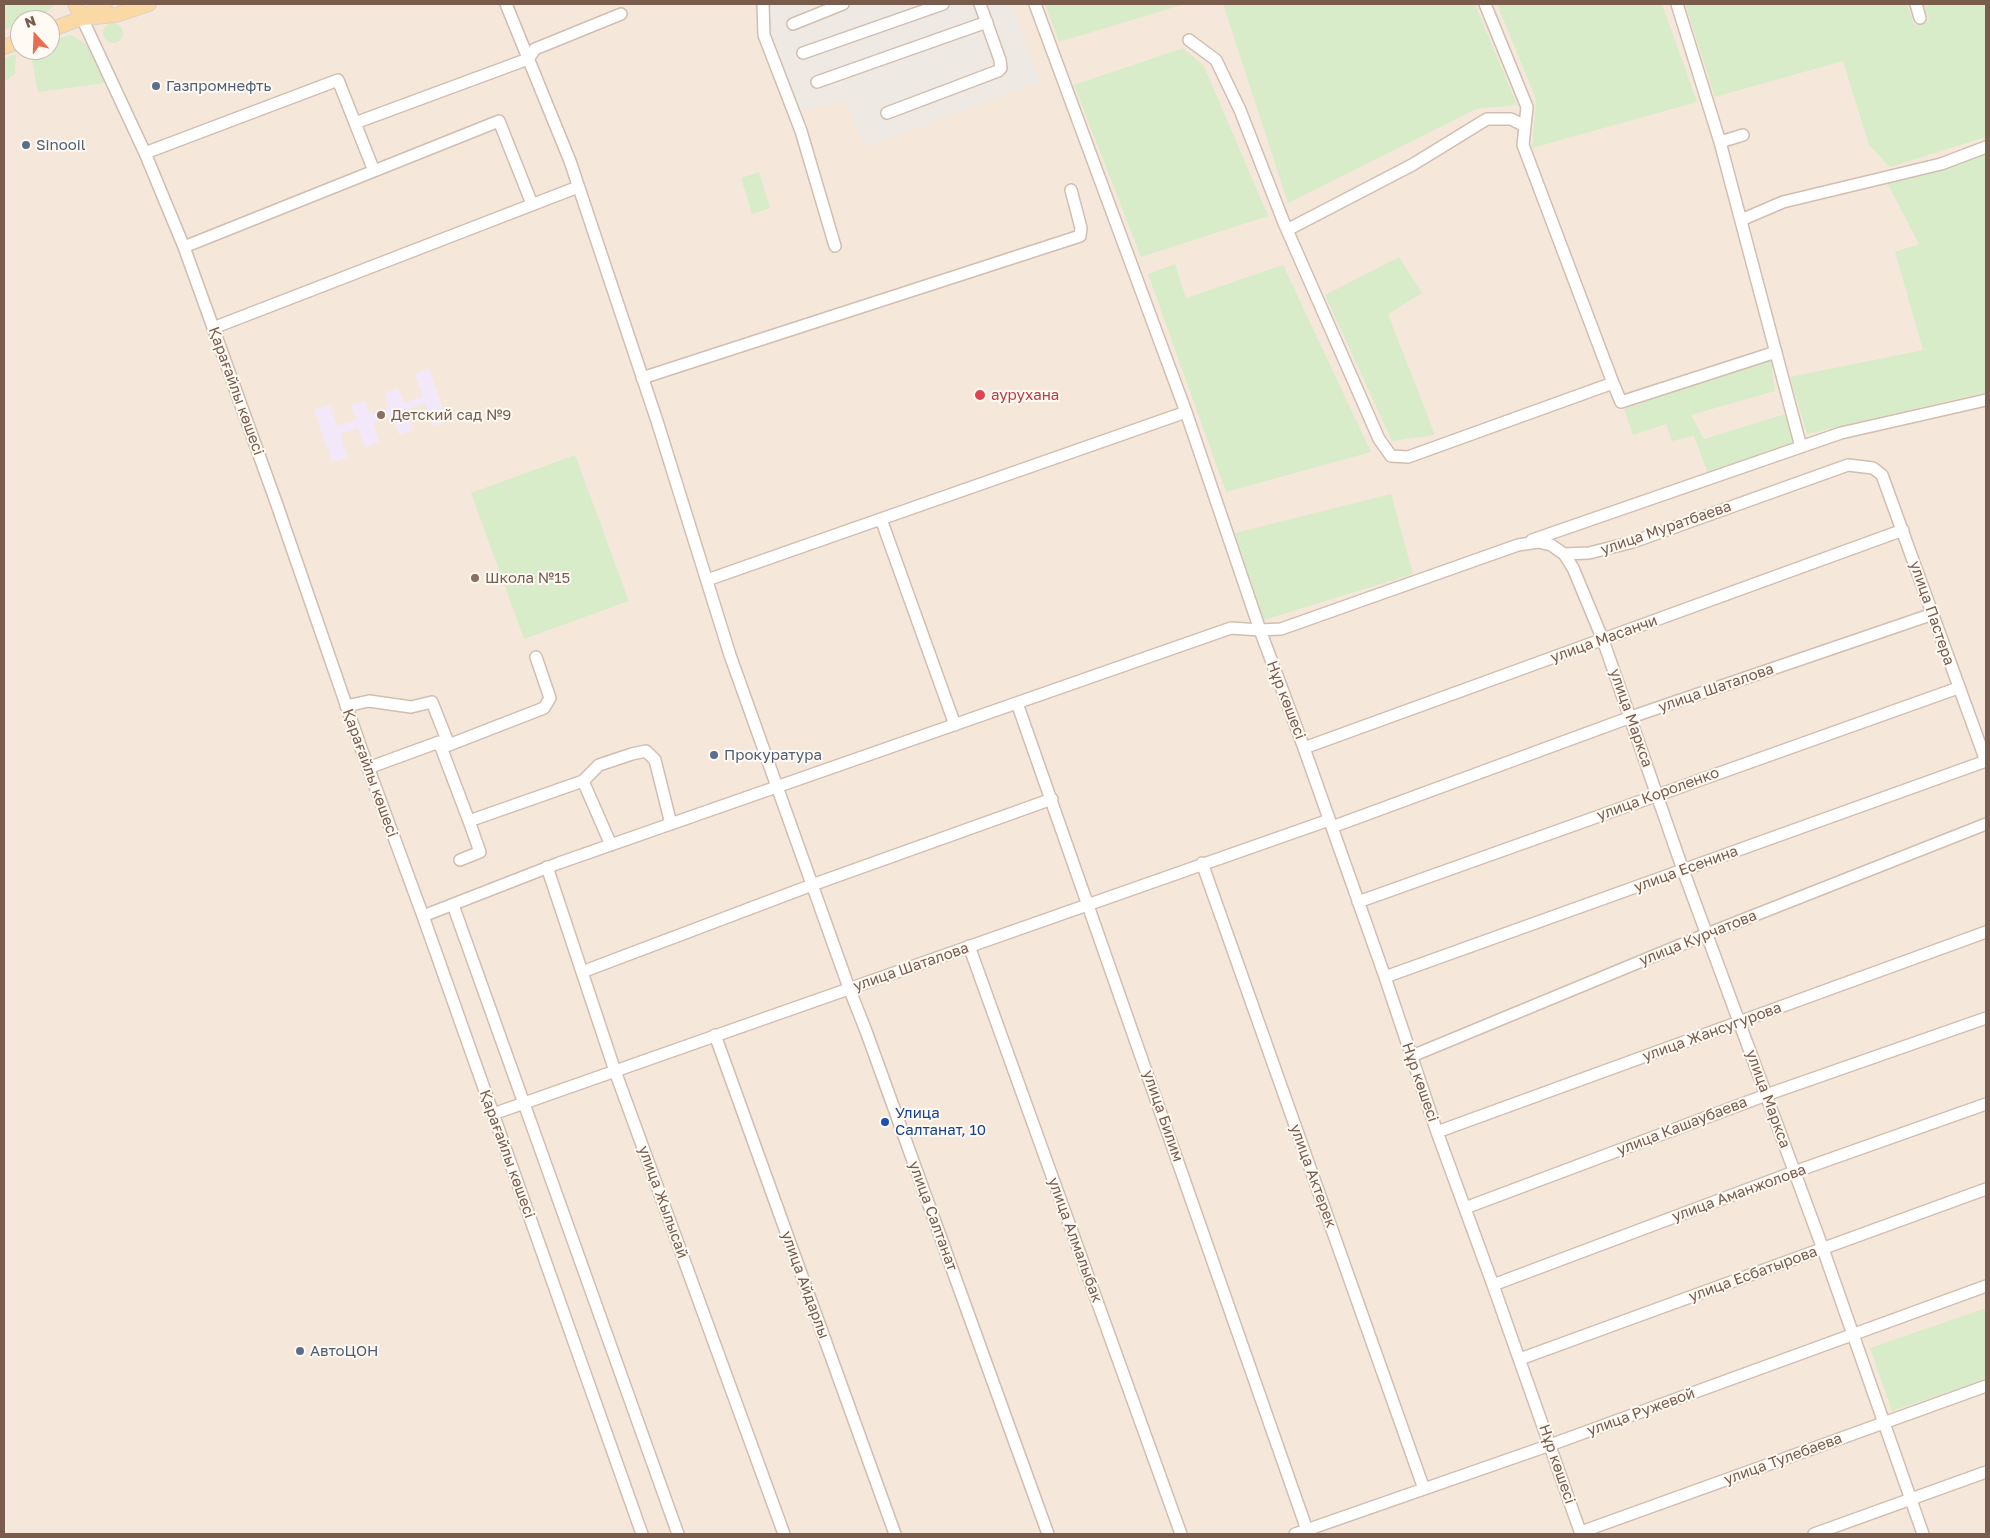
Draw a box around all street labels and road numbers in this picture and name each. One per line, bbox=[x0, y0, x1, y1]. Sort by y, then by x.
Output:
street label: Қарағайлы көшесі bbox=[204, 324, 268, 458]
street label: улица Муратбаева bbox=[1598, 497, 1734, 559]
street label: улица Пастера bbox=[1906, 558, 1958, 668]
street label: улица Масанчи bbox=[1548, 611, 1660, 667]
street label: Нұр көшесі bbox=[1263, 658, 1309, 742]
street label: улица Шаталова bbox=[1656, 660, 1776, 716]
street label: улица Маркса bbox=[1606, 666, 1656, 770]
street label: Қарағайлы көшесі bbox=[338, 706, 402, 840]
street label: улица Короленко bbox=[1594, 763, 1722, 825]
street label: улица Есенина bbox=[1631, 842, 1741, 896]
street label: улица Курчатова bbox=[1637, 906, 1759, 970]
street label: улица Шаталова bbox=[851, 939, 971, 995]
street label: улица Жансугурова bbox=[1640, 998, 1784, 1066]
street label: Нұр көшесі bbox=[1398, 1040, 1442, 1124]
street label: улица Маркса bbox=[1742, 1047, 1794, 1151]
street label: улица Билим bbox=[1139, 1068, 1187, 1164]
street label: Қарағайлы көшесі bbox=[475, 1087, 539, 1221]
street label: улица Кашаубаева bbox=[1614, 1093, 1750, 1159]
street label: улица Актерек bbox=[1286, 1122, 1340, 1230]
street label: улица Жылысай bbox=[634, 1143, 692, 1261]
street label: улица Салтанат bbox=[905, 1159, 961, 1273]
street label: улица Аманжолова bbox=[1669, 1160, 1809, 1226]
street label: улица Алмалыбак bbox=[1044, 1175, 1106, 1305]
street label: улица Айдарлы bbox=[777, 1229, 833, 1341]
street label: улица Есбатырова bbox=[1686, 1242, 1820, 1306]
street label: улица Ружевой bbox=[1585, 1384, 1697, 1440]
street label: Нұр көшесі bbox=[1535, 1422, 1579, 1506]
street label: улица Тулебаева bbox=[1721, 1429, 1845, 1489]

